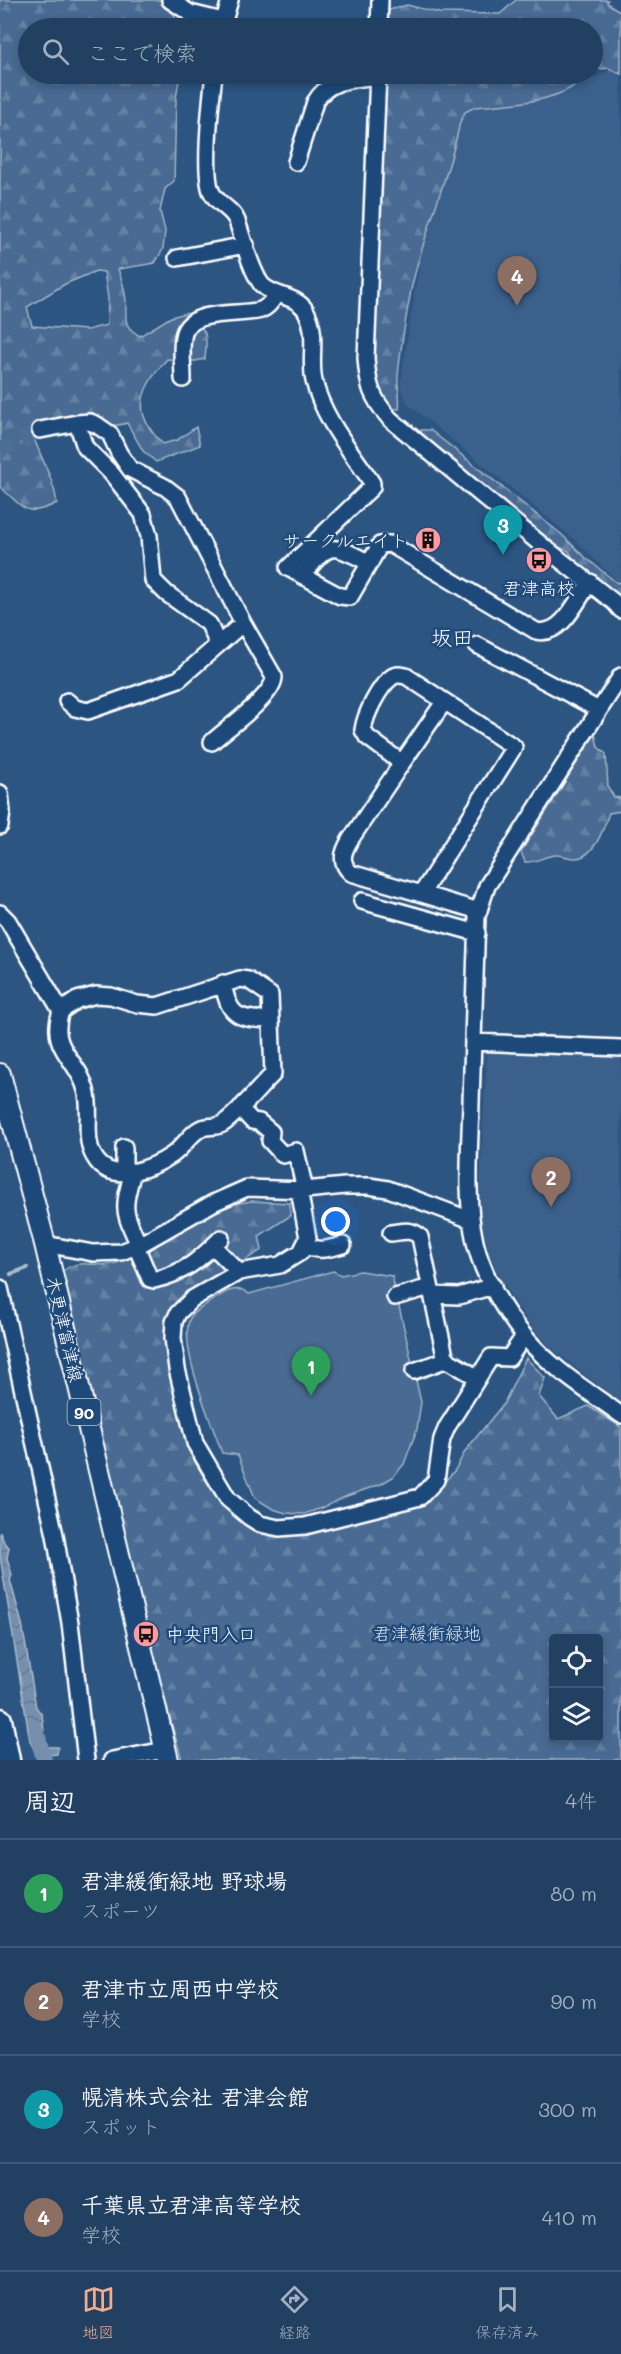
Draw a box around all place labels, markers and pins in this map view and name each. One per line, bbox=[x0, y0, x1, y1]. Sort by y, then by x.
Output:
pin: 4 bbox=[498, 256, 536, 306]
pin: 3 bbox=[484, 506, 522, 555]
building icon: サークルエイト bbox=[413, 525, 443, 555]
place label: サークルエイト bbox=[283, 528, 408, 552]
bus stop icon: 君津高校 bbox=[524, 545, 554, 575]
place label: 君津高校 bbox=[503, 576, 575, 600]
pin: 2 bbox=[532, 1158, 570, 1207]
pin: 1 bbox=[292, 1346, 330, 1396]
bus stop icon: 中央門入口 bbox=[131, 1619, 161, 1649]
place label: 中央門入口 bbox=[166, 1622, 256, 1646]

